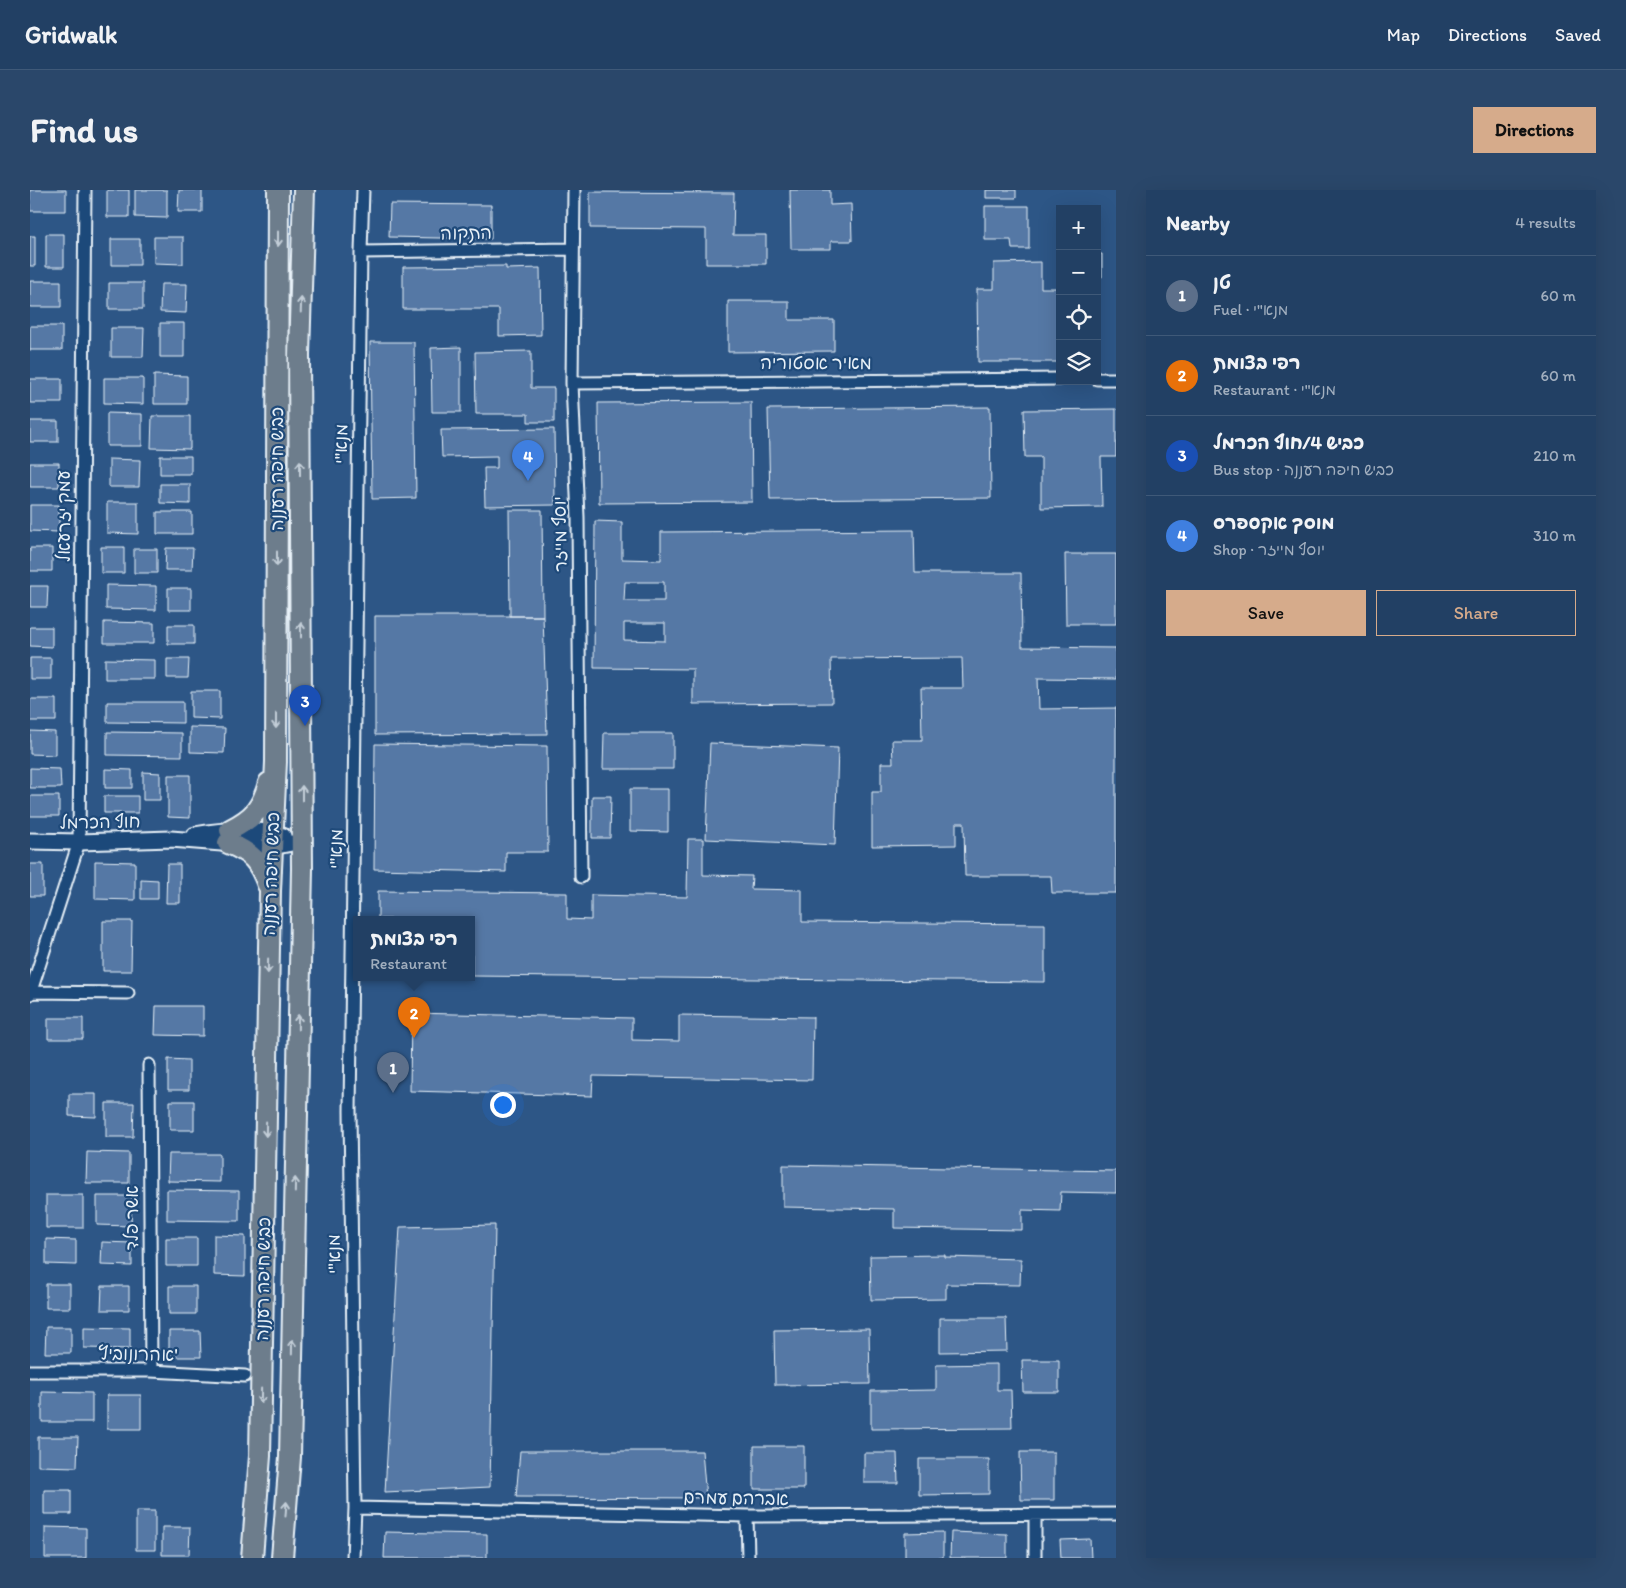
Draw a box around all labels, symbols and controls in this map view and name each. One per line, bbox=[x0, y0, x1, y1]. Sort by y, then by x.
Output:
text: Gridwalk bbox=[25, 20, 117, 49]
text: Map bbox=[1387, 24, 1420, 46]
text: Directions bbox=[1448, 24, 1527, 46]
text: Saved bbox=[1555, 24, 1601, 46]
button: Directions bbox=[1473, 107, 1596, 153]
text: Find us bbox=[30, 109, 138, 151]
map controls bbox=[1056, 205, 1101, 385]
button: + bbox=[1056, 205, 1101, 250]
text: Nearby bbox=[1166, 210, 1230, 235]
text: 4 results bbox=[1515, 213, 1576, 232]
street label: התקוה bbox=[440, 222, 492, 244]
one-way arrow bbox=[273, 230, 283, 246]
button: − bbox=[1056, 250, 1101, 295]
text: טן bbox=[1213, 271, 1231, 294]
text: 1 bbox=[1178, 286, 1186, 305]
text: 60 m bbox=[1541, 286, 1576, 305]
button: locate bbox=[1056, 295, 1101, 340]
one-way arrow bbox=[296, 297, 306, 314]
text: Fuel · מנא"י bbox=[1213, 300, 1288, 319]
button: layers bbox=[1056, 340, 1101, 385]
text: רפי בצומת bbox=[1213, 351, 1300, 374]
street label: מאיר אסטוריה bbox=[760, 352, 872, 374]
text: 2 bbox=[1178, 366, 1186, 385]
text: 60 m bbox=[1541, 366, 1576, 385]
text: Restaurant · מנא"י bbox=[1213, 380, 1336, 399]
street label: כביש חיפה רעננה bbox=[266, 407, 288, 531]
street label: מנא"י bbox=[330, 424, 352, 464]
text: כביש 4/חוף הכרמל bbox=[1213, 431, 1364, 454]
pin: 4 bbox=[512, 440, 544, 481]
text: 3 bbox=[1178, 446, 1186, 465]
text: 210 m bbox=[1533, 446, 1576, 465]
one-way arrow bbox=[295, 460, 305, 476]
text: Bus stop · כביש חיפה רעננה bbox=[1213, 460, 1394, 479]
street label: עמק יזרעאל bbox=[53, 470, 75, 562]
street label: יוסף מייזר bbox=[548, 496, 572, 572]
text: מוסך אקספרס bbox=[1213, 511, 1334, 534]
text: 4 bbox=[1177, 526, 1187, 545]
text: 310 m bbox=[1533, 526, 1576, 545]
text: Shop · יוסף מייזר bbox=[1213, 540, 1325, 559]
one-way arrow bbox=[272, 550, 282, 566]
button: Save bbox=[1166, 590, 1366, 636]
button: Share bbox=[1376, 590, 1576, 636]
one-way arrow bbox=[296, 622, 306, 638]
pin: 3 bbox=[289, 685, 321, 726]
one-way arrow bbox=[271, 712, 281, 729]
one-way arrow bbox=[297, 785, 307, 801]
street label: חוף הכרמל bbox=[59, 810, 141, 834]
street label: כביש חיפה רעננה bbox=[258, 812, 284, 936]
street label: מנא"י bbox=[325, 829, 347, 869]
popup bbox=[353, 916, 475, 981]
text: רפי בצומת bbox=[370, 927, 458, 950]
text: Restaurant bbox=[370, 954, 447, 973]
one-way arrow bbox=[264, 958, 273, 974]
pin: 2 bbox=[398, 997, 430, 1038]
one-way arrow bbox=[294, 1014, 303, 1030]
pin: 1 bbox=[377, 1052, 409, 1093]
your location bbox=[490, 1092, 516, 1118]
one-way arrow bbox=[261, 1120, 270, 1136]
one-way arrow bbox=[290, 1177, 300, 1193]
street label: אשר פלד bbox=[121, 1186, 143, 1250]
street label: כביש חיפה רעננה bbox=[251, 1217, 275, 1341]
street label: מנא"י bbox=[323, 1234, 345, 1274]
one-way arrow bbox=[287, 1339, 297, 1356]
street label: אהרונוביץ' bbox=[98, 1342, 178, 1366]
one-way arrow bbox=[256, 1388, 266, 1404]
street label: אברהם עמרם bbox=[683, 1486, 789, 1510]
one-way arrow bbox=[281, 1502, 291, 1518]

